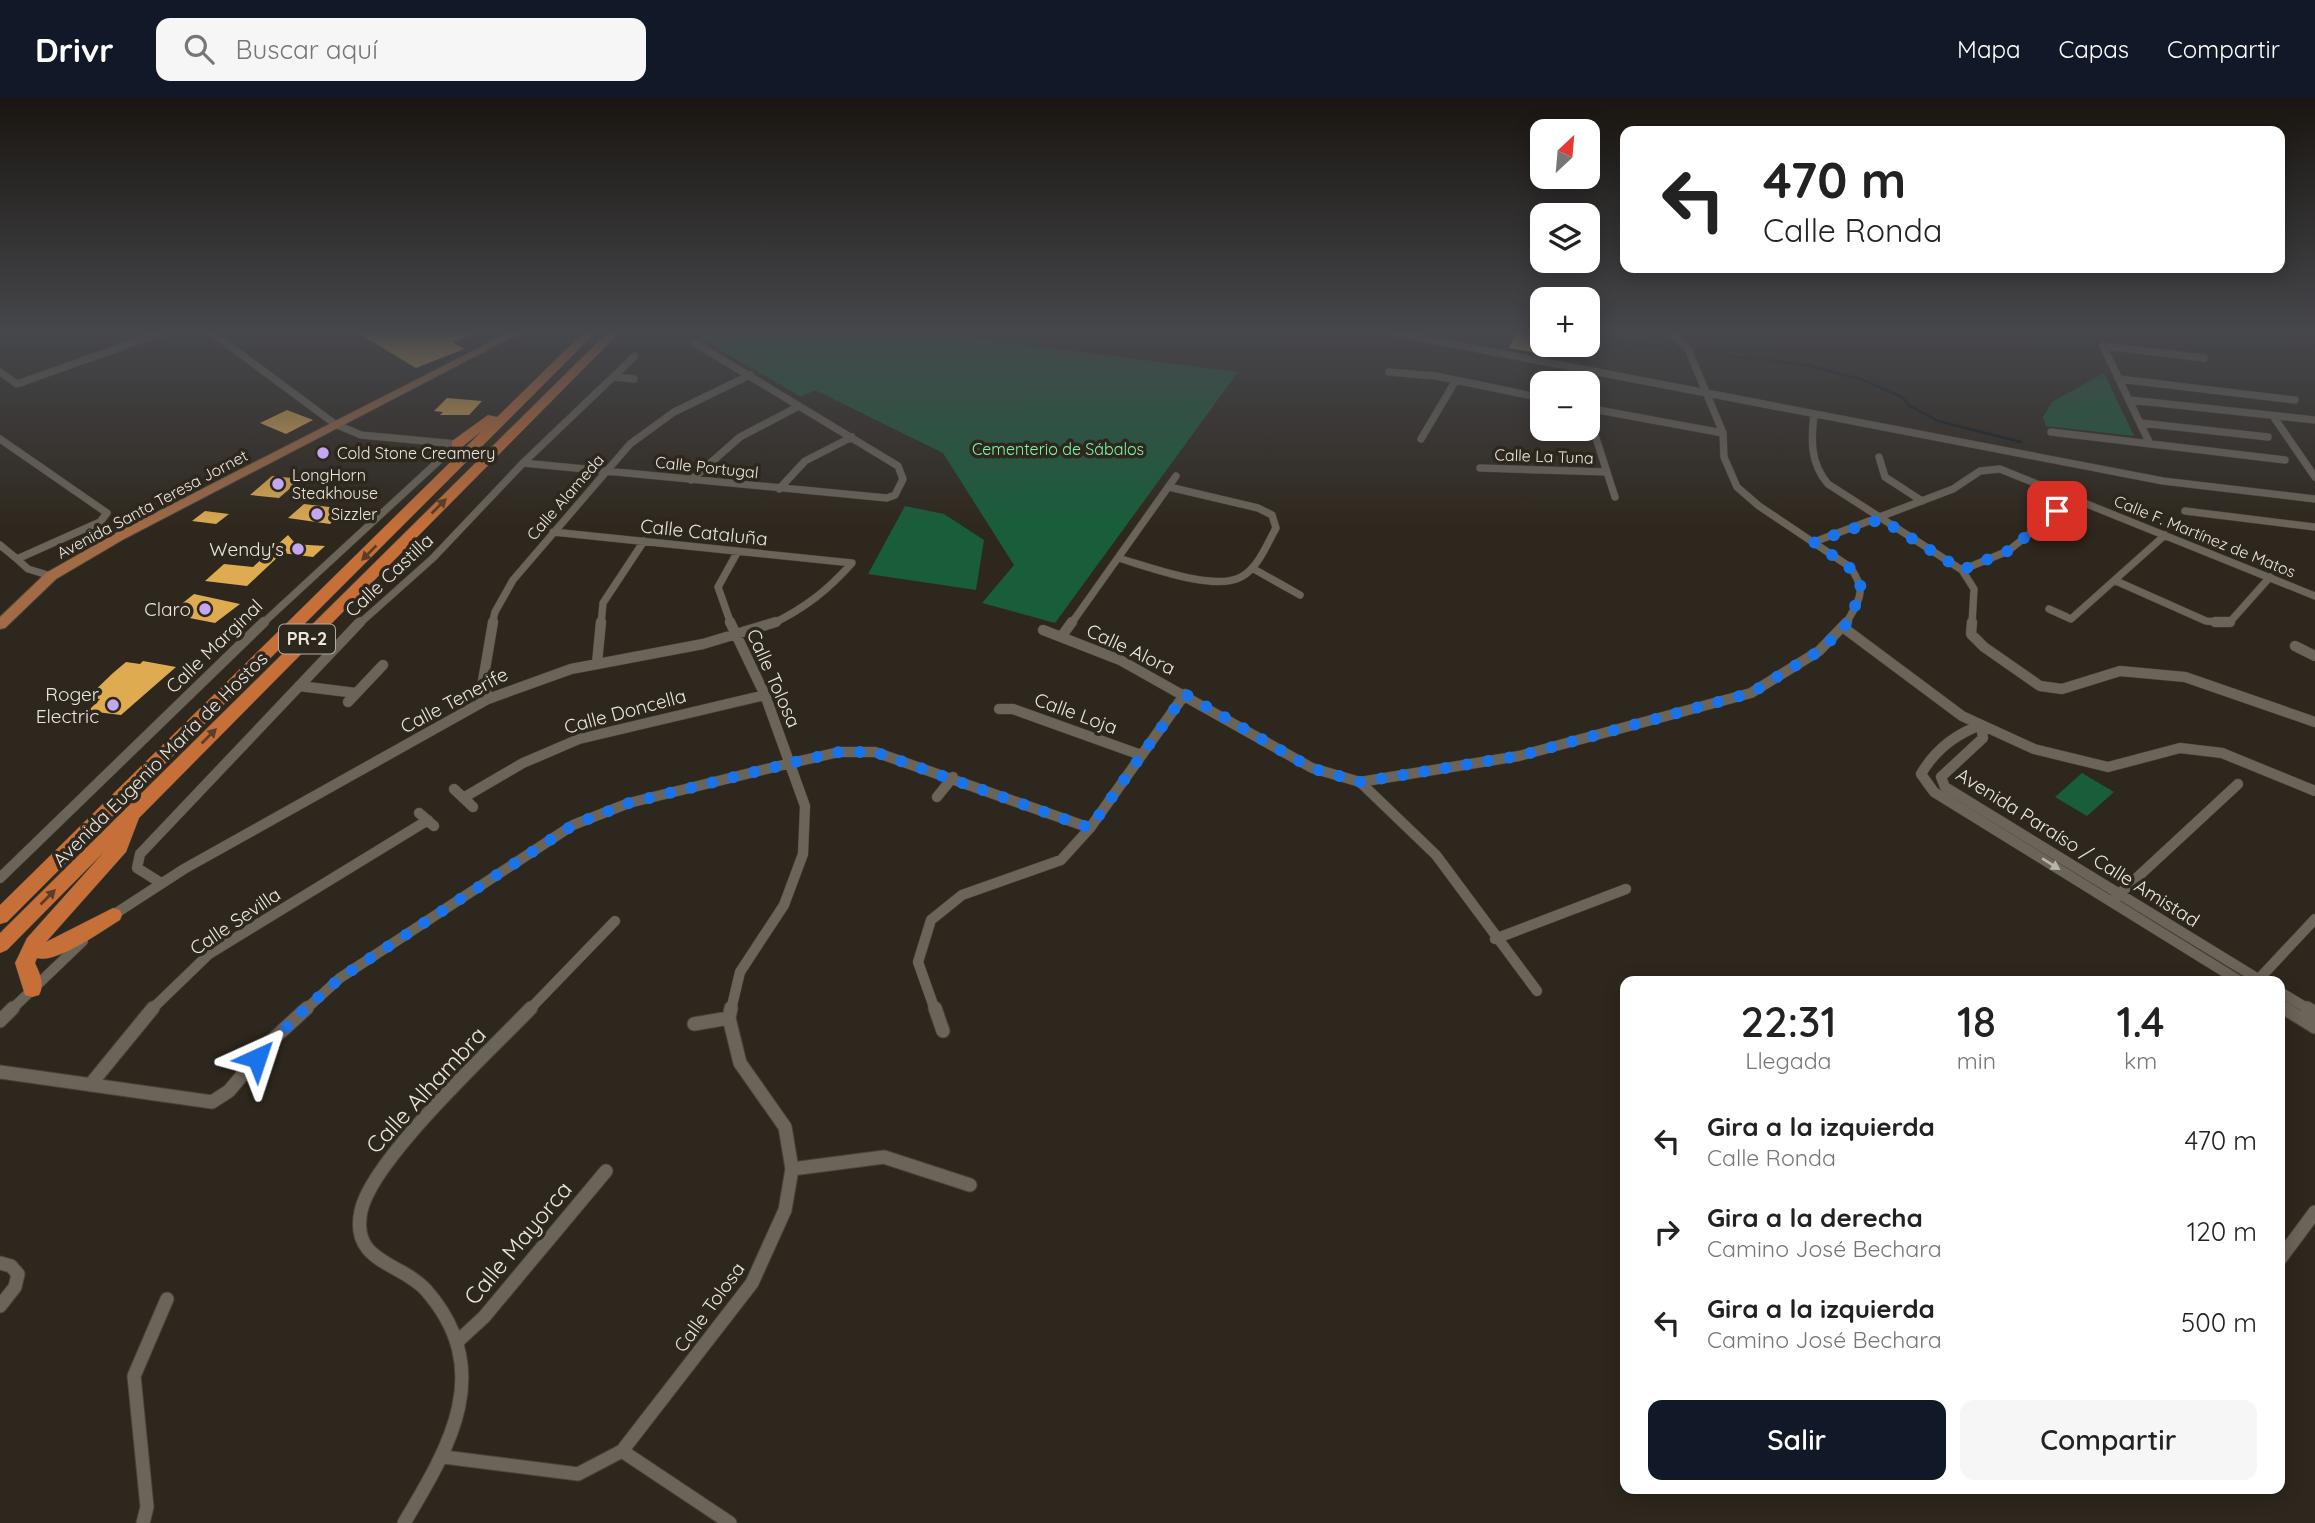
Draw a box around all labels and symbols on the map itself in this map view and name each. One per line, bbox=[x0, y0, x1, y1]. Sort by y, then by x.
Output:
north arrow bbox=[1530, 119, 1600, 189]
park label: Cementerio de Sábalos bbox=[972, 439, 1144, 459]
place label: Cold Stone Creamery bbox=[337, 443, 495, 463]
street label: Calle La Tuna bbox=[1494, 444, 1594, 468]
street label: Avenida Santa Teresa Jornet bbox=[53, 445, 251, 563]
marker: Cold Stone Creamery bbox=[315, 445, 331, 461]
street label: Calle Alameda bbox=[522, 450, 608, 544]
street label: Calle Portugal bbox=[654, 452, 760, 482]
place label: LongHorn Steakhouse bbox=[292, 465, 378, 503]
marker: LongHorn Steakhouse bbox=[270, 476, 286, 492]
pin bbox=[2027, 481, 2087, 541]
street label: Calle F. Martínez de Matos bbox=[2111, 490, 2299, 582]
one-way arrow bbox=[431, 498, 448, 515]
place label: Sizzler bbox=[331, 504, 377, 524]
marker: Sizzler bbox=[309, 506, 325, 522]
street label: Calle Cataluña bbox=[639, 513, 769, 551]
street label: Calle Castilla bbox=[340, 528, 438, 622]
place label: Wendy's bbox=[209, 537, 284, 561]
marker: Wendy's bbox=[290, 541, 306, 557]
one-way arrow bbox=[361, 544, 377, 561]
street label: Calle Marginal bbox=[161, 594, 267, 698]
place label: Claro bbox=[144, 597, 191, 621]
marker: Claro bbox=[197, 601, 213, 617]
street label: Calle Alora bbox=[1083, 618, 1179, 680]
road number: PR-2 bbox=[279, 624, 335, 654]
street label: Calle Tolosa bbox=[742, 625, 806, 731]
street label: Avenida Eugenio María de Hostos bbox=[47, 646, 273, 872]
street label: Calle Tenerife bbox=[396, 662, 512, 738]
place label: Roger Electric bbox=[36, 682, 100, 728]
street label: Calle Doncella bbox=[561, 683, 689, 739]
street label: Calle Loja bbox=[1031, 687, 1121, 739]
marker: Roger Electric bbox=[105, 697, 121, 713]
one-way arrow bbox=[200, 729, 217, 745]
street label: Avenida Paraíso / Calle Amistad bbox=[1952, 762, 2204, 932]
one-way arrow bbox=[2041, 857, 2060, 870]
street label: Calle Sevilla bbox=[185, 882, 285, 960]
one-way arrow bbox=[40, 889, 57, 906]
street label: Calle Alhambra bbox=[359, 1020, 492, 1159]
position arrow bbox=[220, 1021, 294, 1095]
street label: Calle Mayorca bbox=[457, 1175, 578, 1310]
street label: Calle Tolosa bbox=[668, 1257, 750, 1357]

